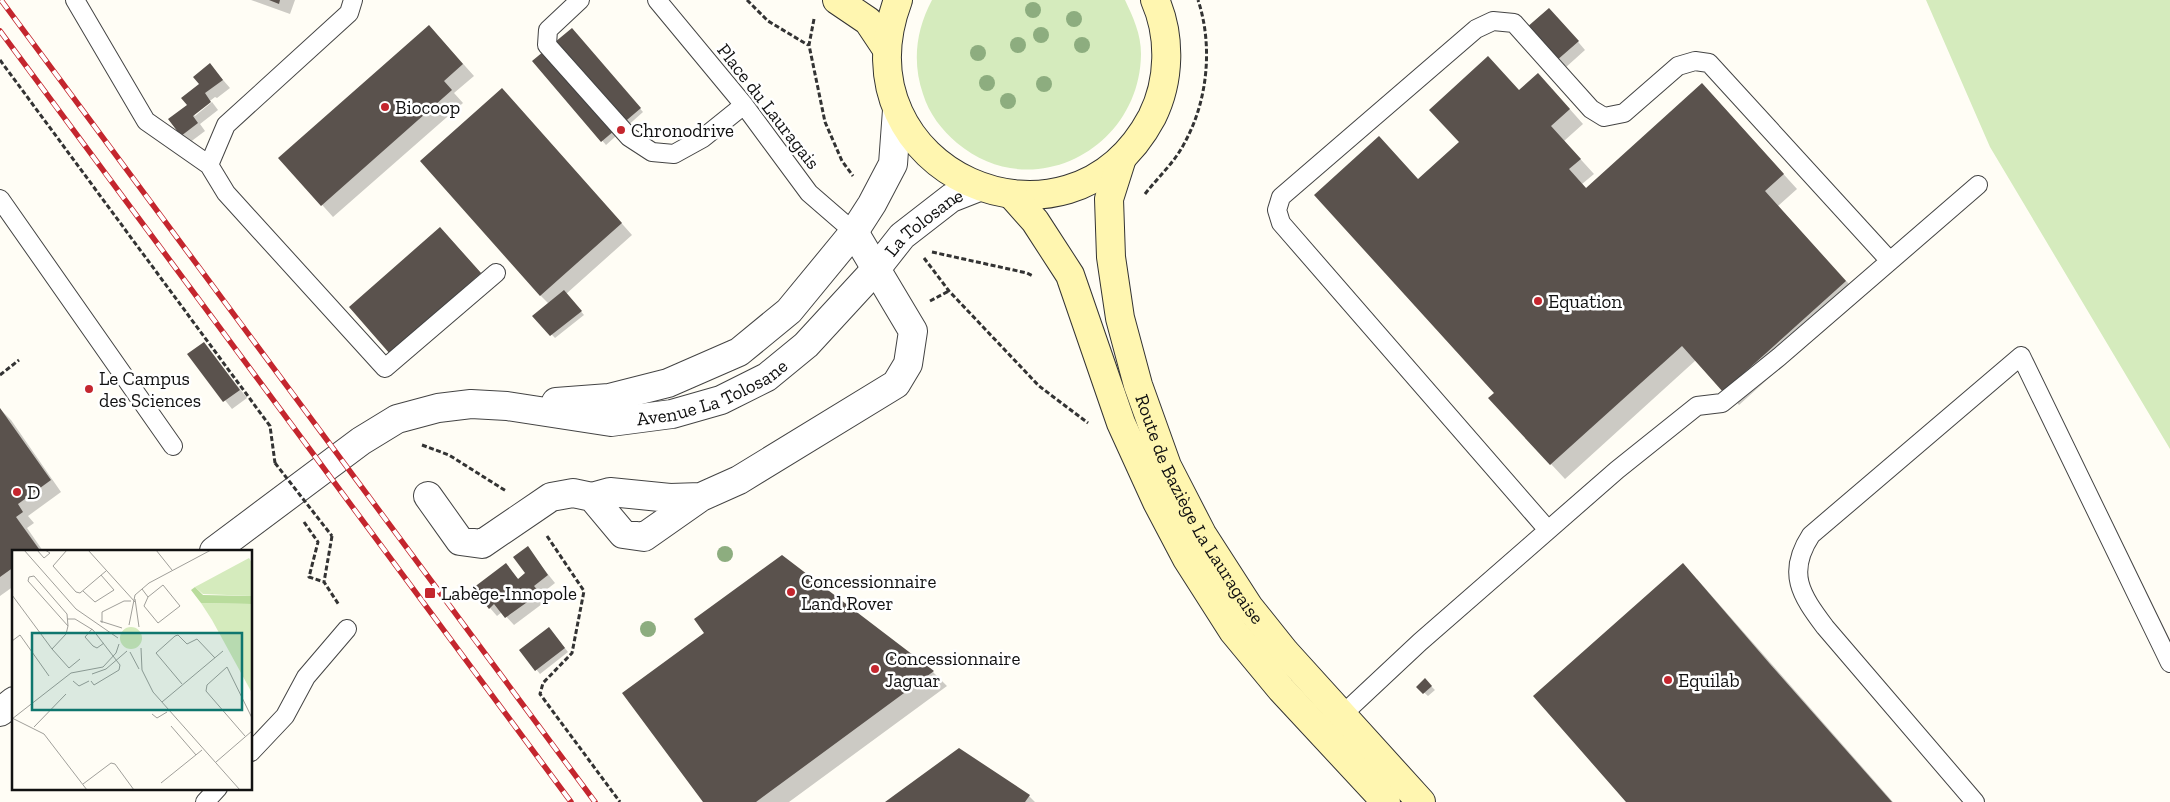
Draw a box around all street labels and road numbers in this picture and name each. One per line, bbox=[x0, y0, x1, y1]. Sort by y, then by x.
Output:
street label: Place du Lauragais bbox=[712, 39, 825, 174]
street label: La Tolosane bbox=[879, 184, 966, 261]
street label: Avenue La Tolosane bbox=[635, 354, 792, 431]
street label: Route de Baziège La Lauragaise bbox=[1130, 391, 1269, 629]

